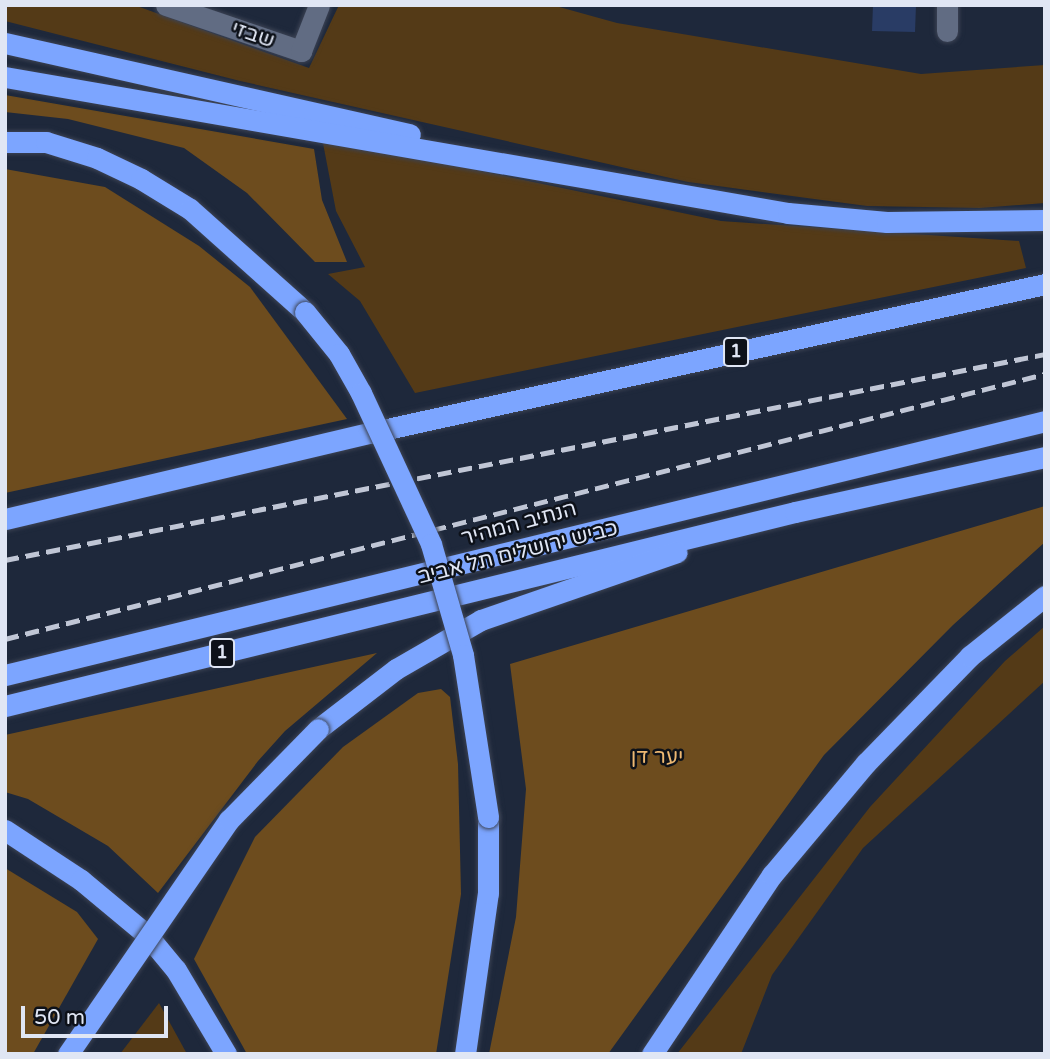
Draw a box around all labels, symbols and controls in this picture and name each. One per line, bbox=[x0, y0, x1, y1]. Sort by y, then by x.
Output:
street label: שבזי bbox=[228, 16, 278, 54]
road number: 1 bbox=[722, 336, 750, 368]
street label: הנתיב המהיר bbox=[459, 497, 579, 551]
street label: כביש ירושלים תל אביב bbox=[415, 516, 621, 590]
road number: 1 bbox=[208, 638, 236, 668]
park label: יער דן bbox=[631, 744, 683, 770]
scale bar bbox=[24, 992, 172, 1036]
text: 50 m bbox=[34, 1005, 85, 1030]

